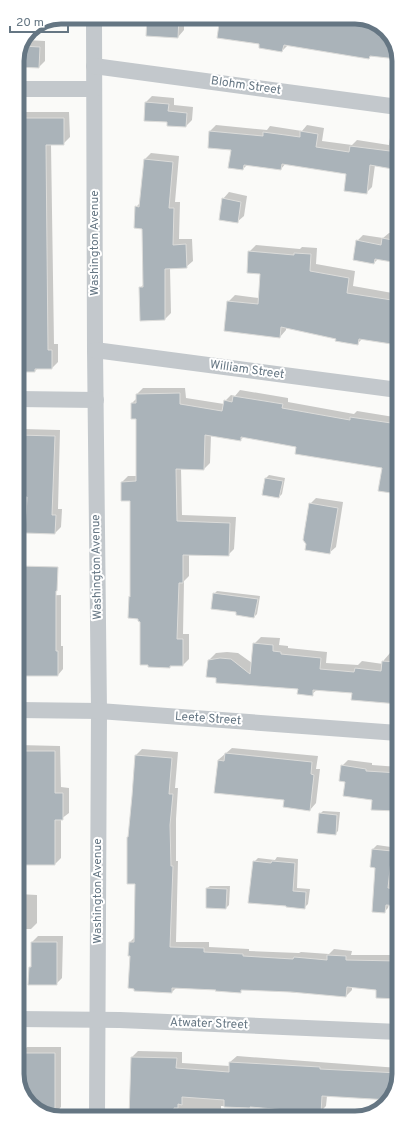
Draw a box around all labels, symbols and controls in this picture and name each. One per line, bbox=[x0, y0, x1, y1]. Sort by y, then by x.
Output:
scale bar bbox=[10, 8, 68, 34]
text: 20 m bbox=[16, 15, 44, 31]
street label: Blohm Street bbox=[210, 73, 282, 99]
street label: Washington Avenue bbox=[87, 190, 103, 296]
street label: William Street bbox=[209, 357, 285, 383]
street label: Washington Avenue bbox=[88, 514, 106, 620]
street label: Leete Street bbox=[174, 709, 242, 729]
street label: Washington Avenue bbox=[90, 838, 106, 944]
street label: Atwater Street bbox=[170, 1015, 248, 1033]

